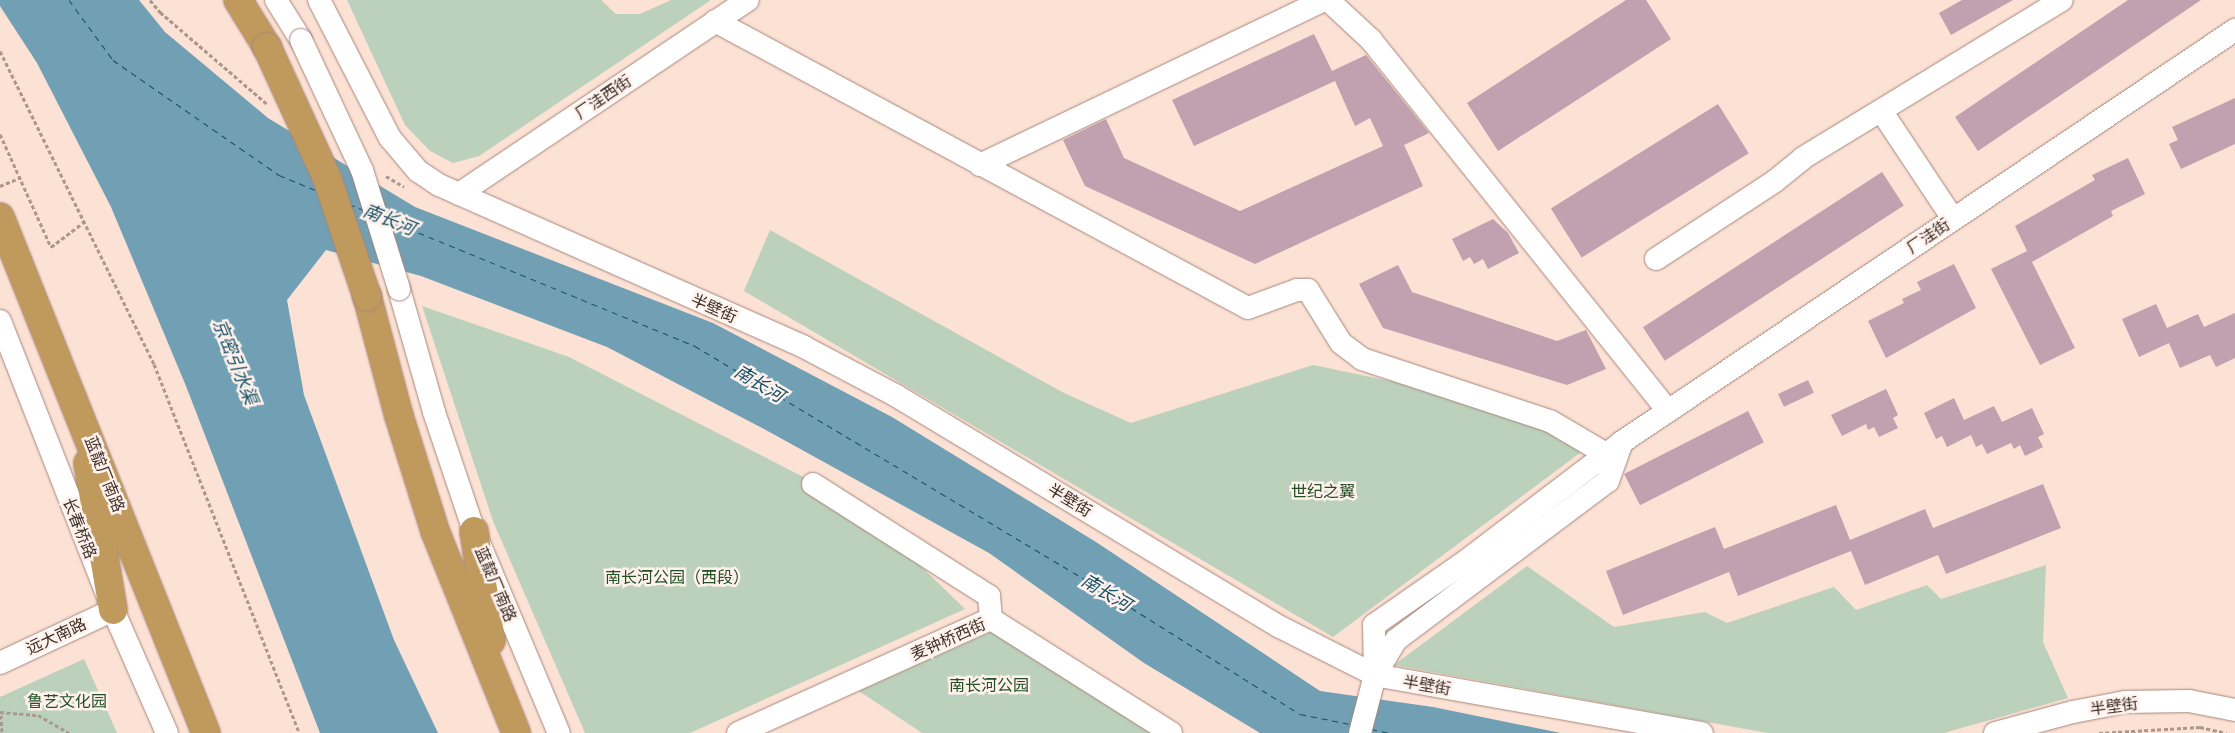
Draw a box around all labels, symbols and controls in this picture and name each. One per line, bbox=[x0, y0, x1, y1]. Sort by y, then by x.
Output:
street label: 厂洼西街 bbox=[571, 71, 635, 123]
water label: 南长河 bbox=[360, 200, 418, 240]
street label: 厂洼街 bbox=[1903, 215, 1953, 257]
street label: 半壁街 bbox=[688, 289, 740, 327]
water label: 京密引水渠 bbox=[208, 316, 262, 408]
water label: 南长河 bbox=[730, 361, 788, 407]
street label: 蓝靛厂南路 bbox=[81, 433, 129, 515]
street label: 半壁街 bbox=[1044, 479, 1096, 521]
park label: 世纪之翼 bbox=[1291, 481, 1355, 501]
street label: 长春桥路 bbox=[59, 495, 101, 561]
street label: 蓝靛厂南路 bbox=[472, 543, 520, 625]
park label: 南长河公园（西段） bbox=[605, 567, 749, 587]
water label: 南长河 bbox=[1077, 570, 1135, 616]
street label: 远大南路 bbox=[23, 614, 89, 658]
street label: 麦钟桥西街 bbox=[908, 614, 988, 664]
street label: 半壁街 bbox=[1402, 671, 1452, 699]
park label: 南长河公园 bbox=[949, 675, 1029, 695]
park label: 鲁艺文化园 bbox=[27, 691, 107, 711]
street label: 半壁街 bbox=[2089, 694, 2139, 718]

